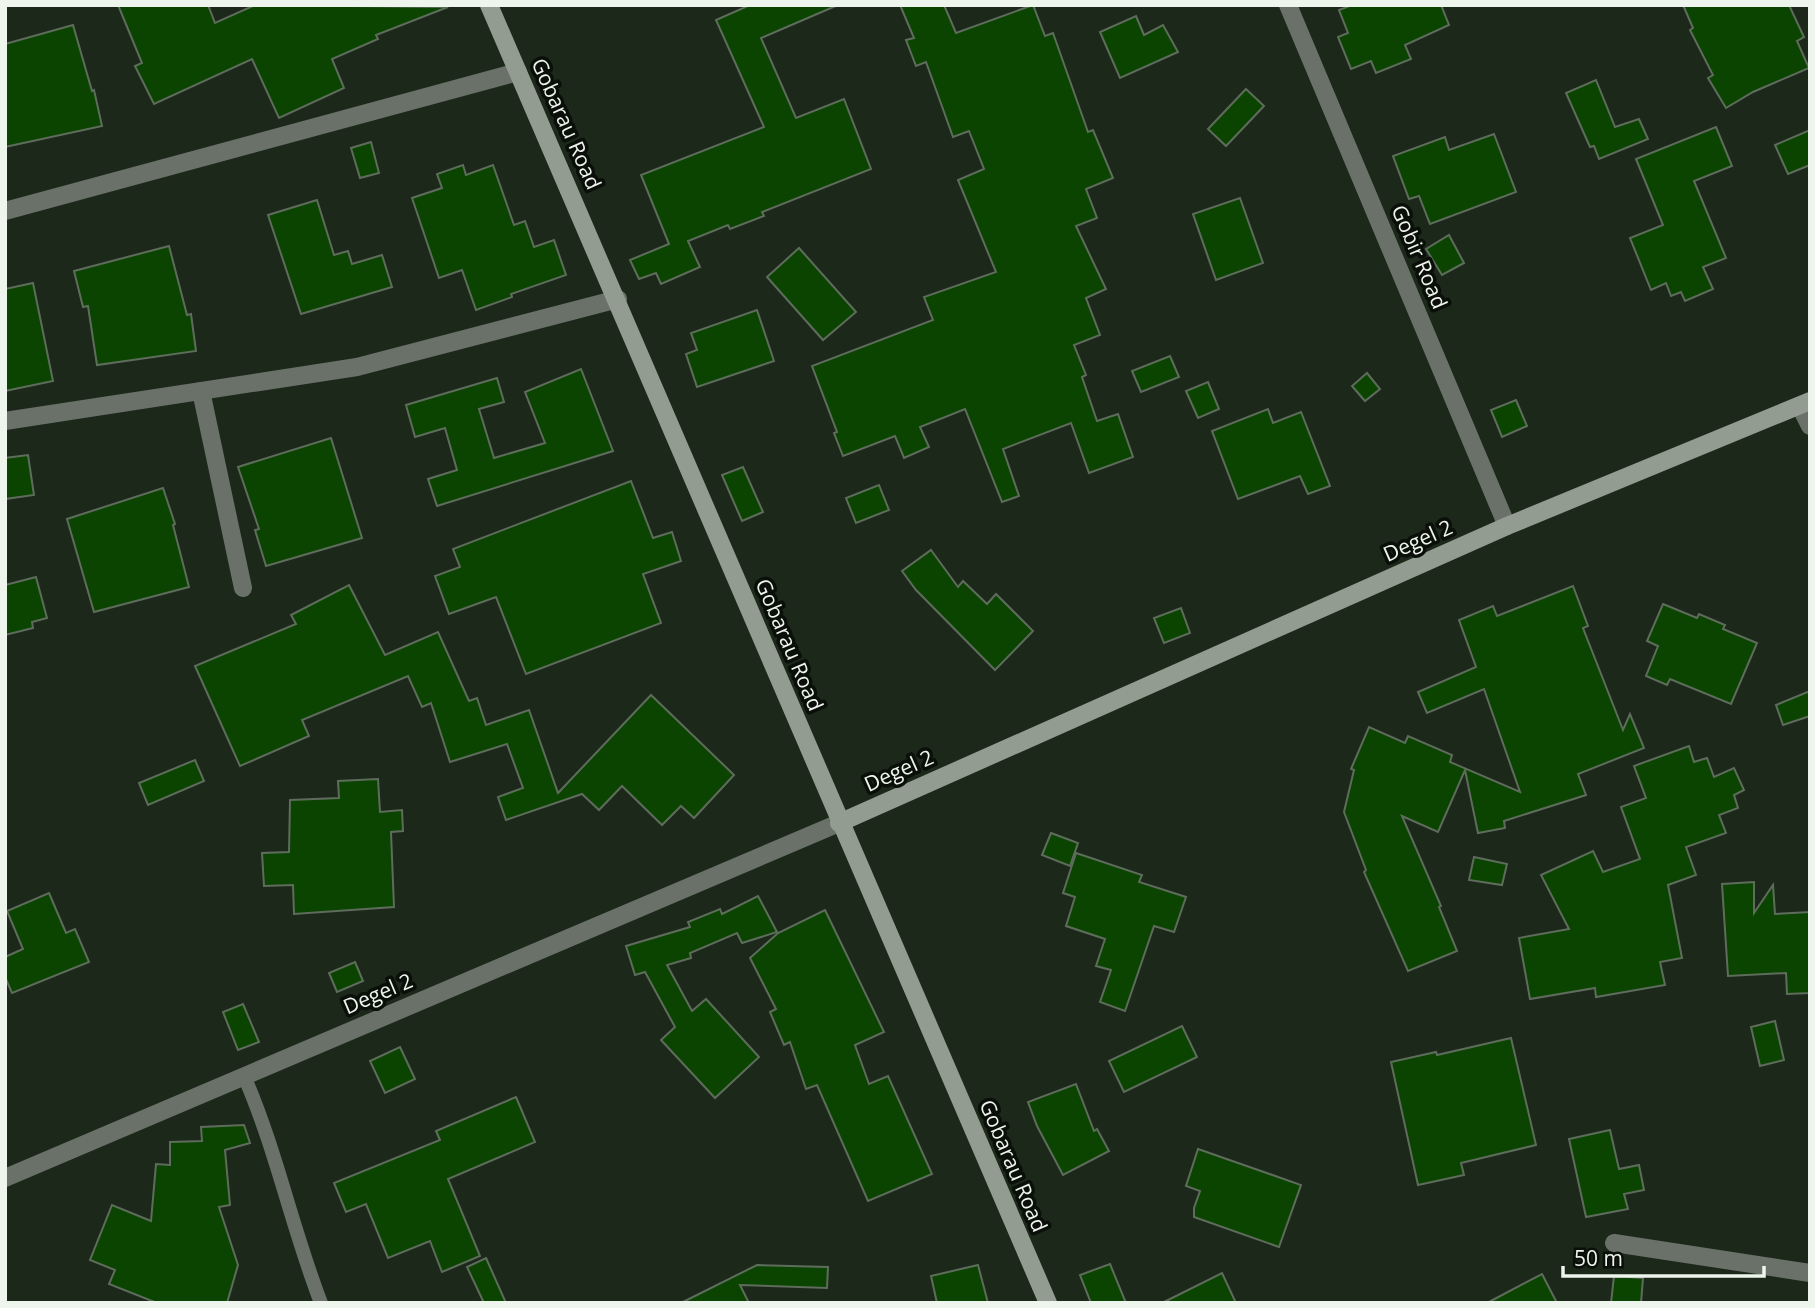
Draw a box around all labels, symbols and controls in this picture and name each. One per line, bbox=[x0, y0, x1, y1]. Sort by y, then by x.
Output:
street label: Gobarau Road bbox=[525, 53, 608, 194]
street label: Gobir Road bbox=[1386, 200, 1454, 313]
street label: Degel 2 bbox=[1379, 512, 1457, 568]
street label: Gobarau Road bbox=[749, 574, 830, 715]
street label: Degel 2 bbox=[860, 742, 938, 798]
street label: Degel 2 bbox=[339, 966, 417, 1020]
street label: Gobarau Road bbox=[973, 1095, 1054, 1236]
scale bar bbox=[1563, 1234, 1764, 1278]
text: 50 m bbox=[1574, 1244, 1623, 1272]

